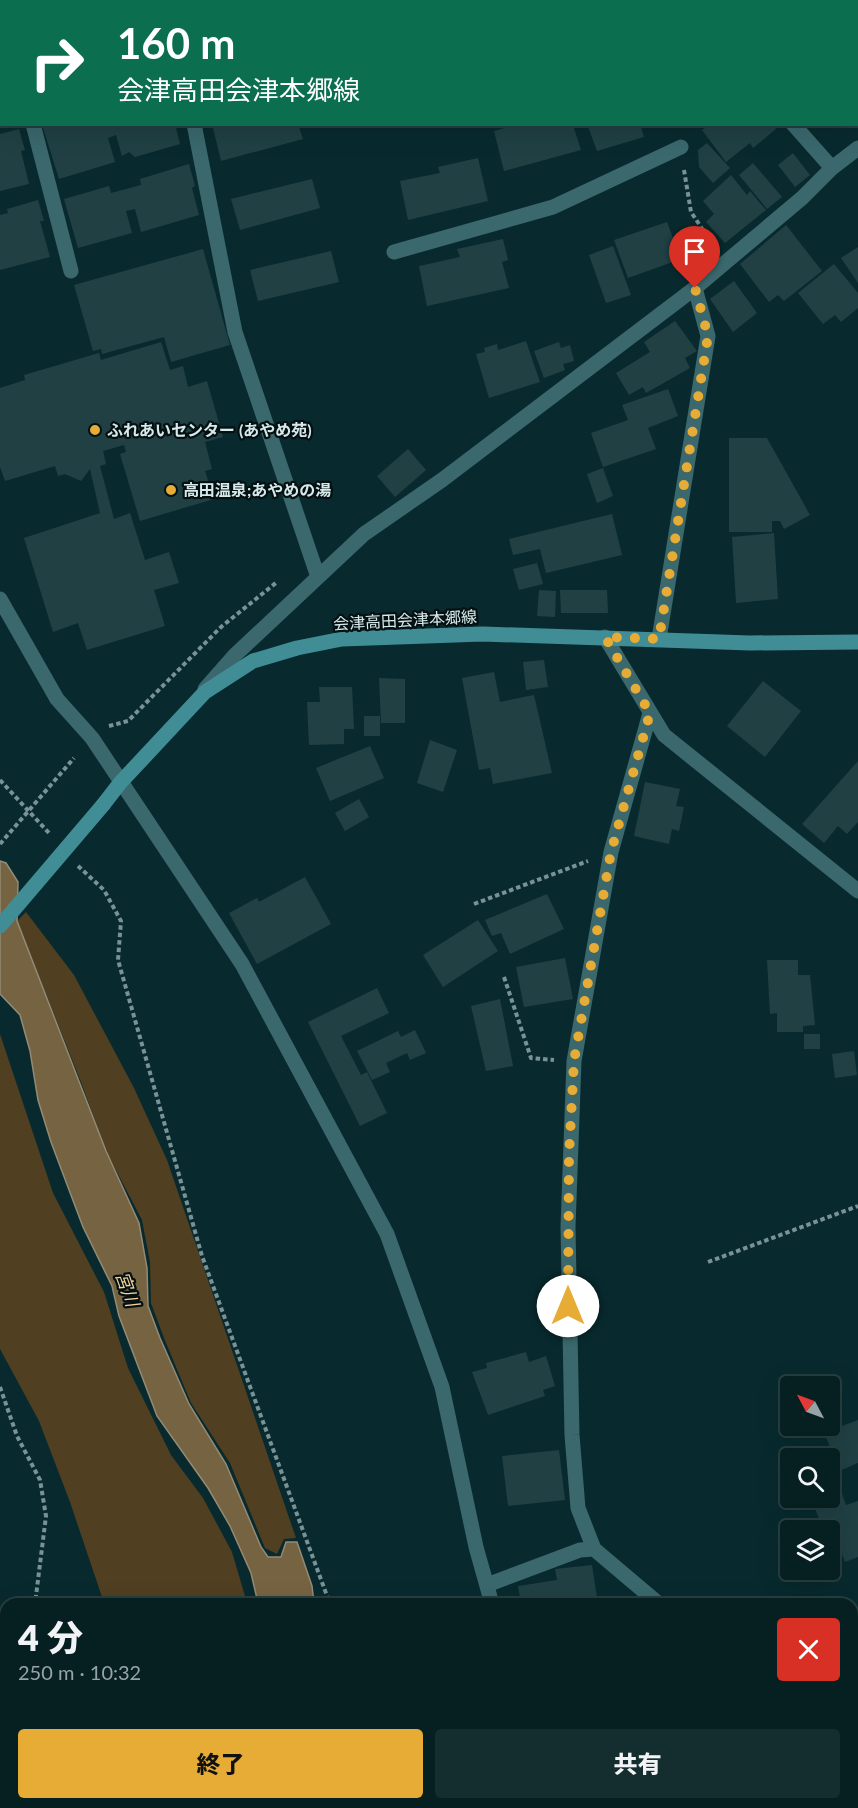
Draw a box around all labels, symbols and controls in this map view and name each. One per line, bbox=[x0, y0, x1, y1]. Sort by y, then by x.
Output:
text: 160 m bbox=[117, 18, 235, 68]
icon: right bbox=[18, 24, 96, 102]
text: 会津高田会津本郷線 bbox=[117, 73, 360, 106]
pin bbox=[669, 226, 720, 288]
icon: arrive bbox=[678, 235, 711, 268]
place label: ふれあいセンター (あやめ苑) bbox=[107, 420, 312, 439]
marker: ふれあいセンター (あやめ苑) bbox=[88, 423, 102, 437]
place label: 高田温泉;あやめの湯 bbox=[183, 480, 331, 499]
marker: 高田温泉;あやめの湯 bbox=[164, 483, 178, 497]
street label: 会津高田会津本郷線 bbox=[333, 606, 477, 633]
water label: 宮川 bbox=[111, 1268, 145, 1311]
position arrow bbox=[536, 1274, 600, 1338]
north arrow bbox=[780, 1376, 840, 1436]
map controls bbox=[780, 1376, 840, 1580]
button: search bbox=[780, 1448, 840, 1508]
button: layers bbox=[780, 1520, 840, 1580]
text: 4 分 bbox=[18, 1615, 83, 1659]
button: close bbox=[777, 1618, 840, 1681]
text: 250 m · 10:32 bbox=[18, 1660, 141, 1684]
button: 終了 bbox=[18, 1729, 423, 1798]
button: 共有 bbox=[435, 1729, 840, 1798]

